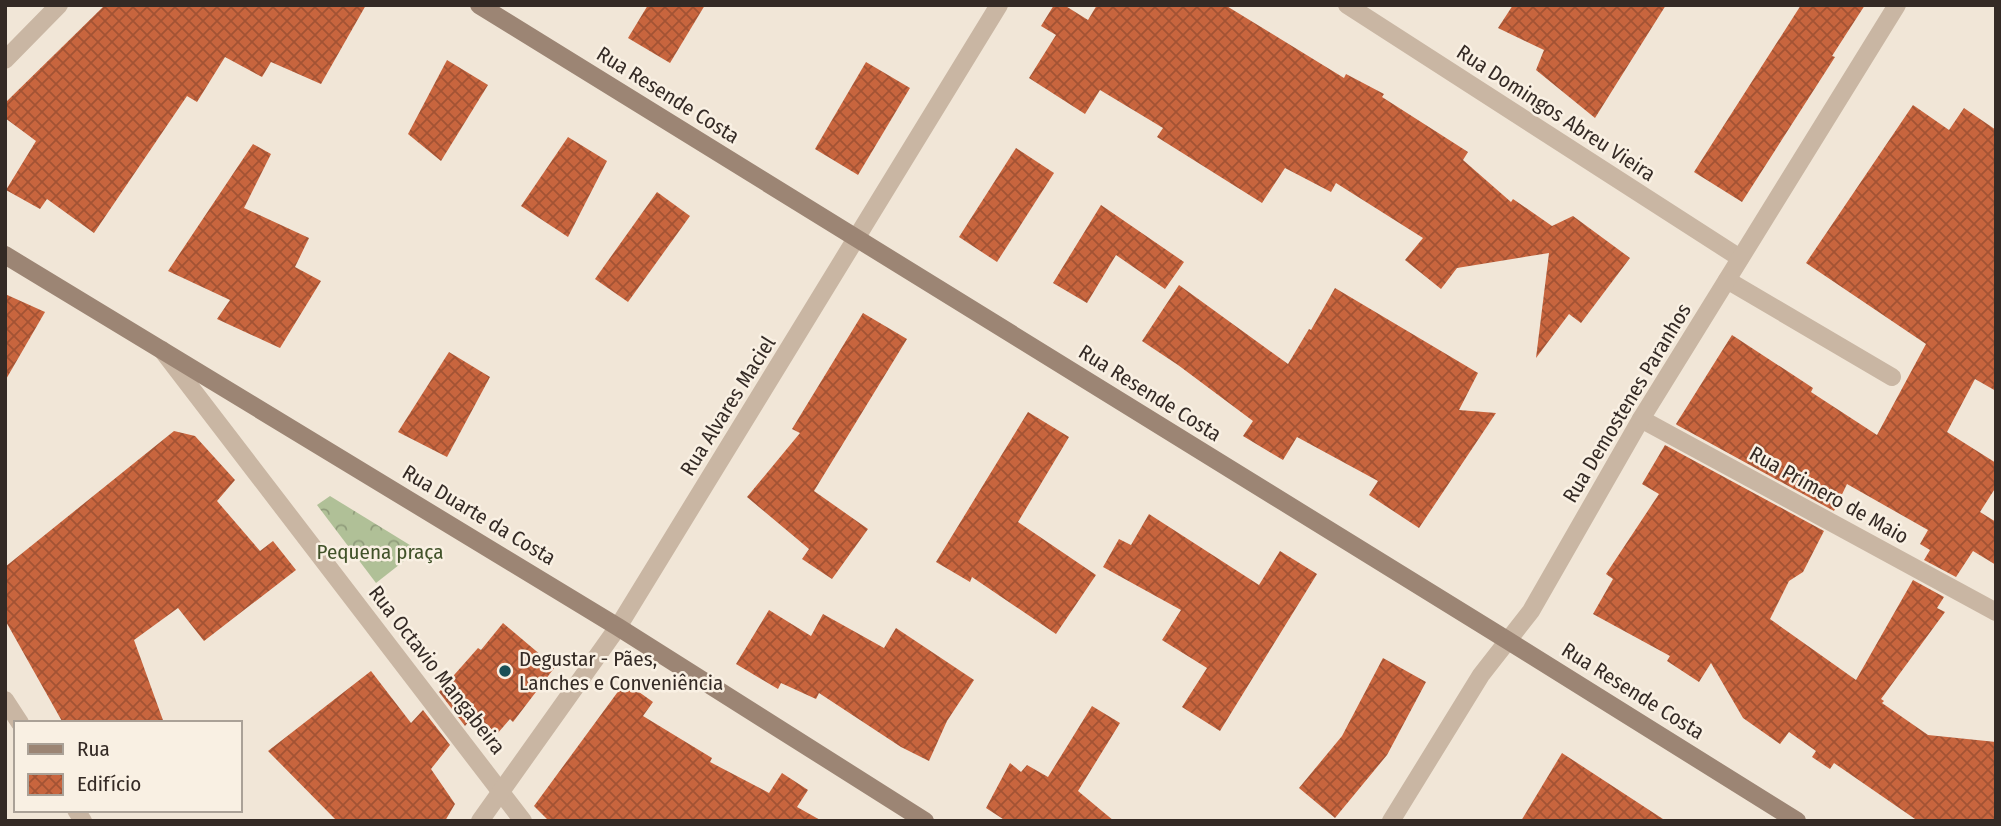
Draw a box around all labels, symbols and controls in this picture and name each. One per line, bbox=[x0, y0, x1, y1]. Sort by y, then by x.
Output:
street label: Rua Domingos Abreu Vieira bbox=[1452, 39, 1660, 187]
street label: Rua Resende Costa bbox=[592, 41, 744, 149]
street label: Rua Demostenes Paranhos bbox=[1557, 299, 1697, 507]
street label: Rua Alvares Maciel bbox=[675, 331, 782, 481]
street label: Rua Resende Costa bbox=[1074, 339, 1226, 447]
street label: Rua Primero de Maio bbox=[1745, 440, 1913, 550]
street label: Rua Duarte da Costa bbox=[398, 459, 560, 571]
park label: Pequena praça bbox=[317, 539, 443, 565]
street label: Rua Octavio Mangabeira bbox=[363, 580, 511, 760]
street label: Rua Resende Costa bbox=[1557, 637, 1709, 745]
place label: Degustar - Pães, Lanches e Conveniência bbox=[519, 646, 723, 696]
marker: Degustar - Pães, Lanches e Conveniência bbox=[497, 663, 513, 679]
legend bbox=[14, 721, 242, 812]
text: Rua bbox=[77, 736, 110, 762]
text: Edifício bbox=[77, 771, 141, 797]

